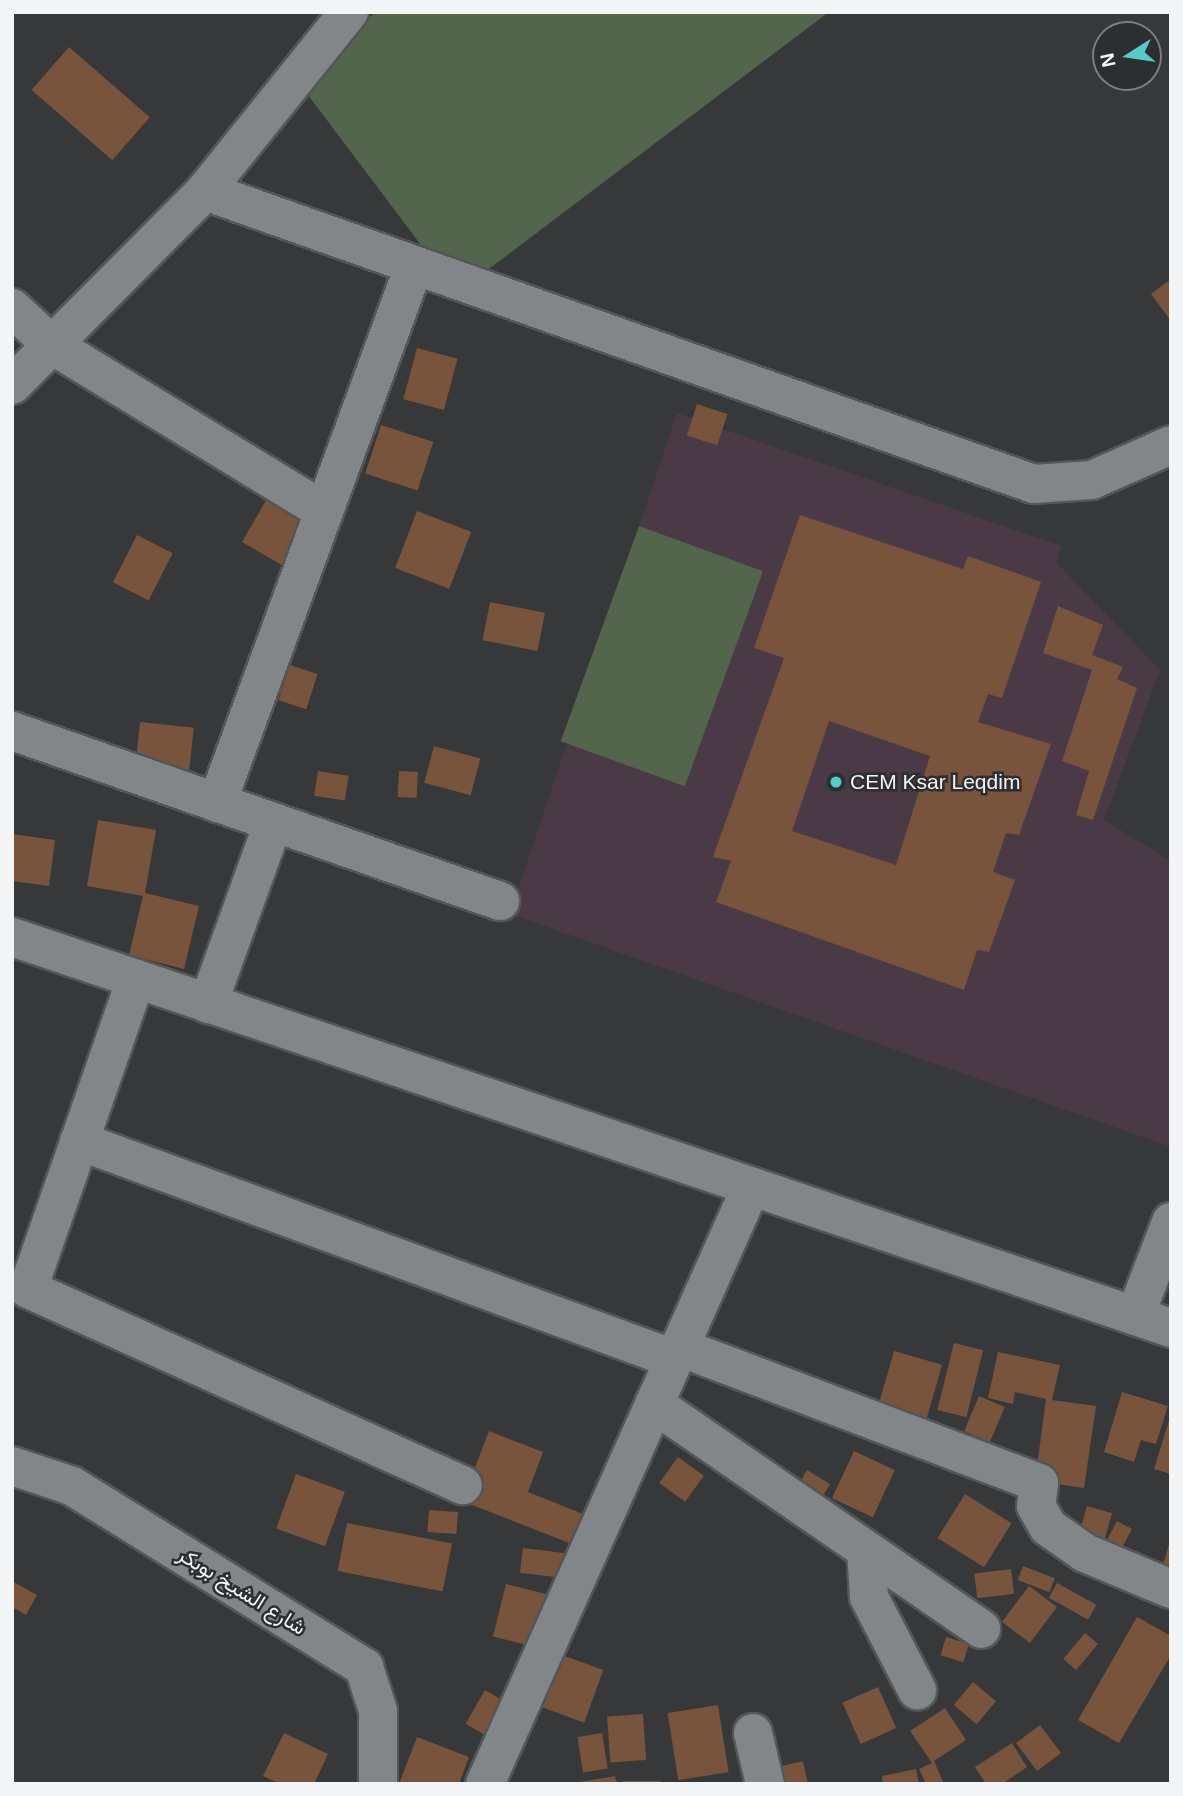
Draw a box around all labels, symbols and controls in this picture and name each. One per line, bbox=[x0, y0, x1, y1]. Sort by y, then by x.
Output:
north arrow bbox=[1092, 21, 1162, 91]
text: N bbox=[1096, 51, 1120, 69]
place label: CEM Ksar Leqdim bbox=[850, 769, 1020, 795]
marker: CEM Ksar Leqdim bbox=[828, 774, 844, 790]
street label: شارع الشيخ بوبكر bbox=[173, 1542, 311, 1640]

